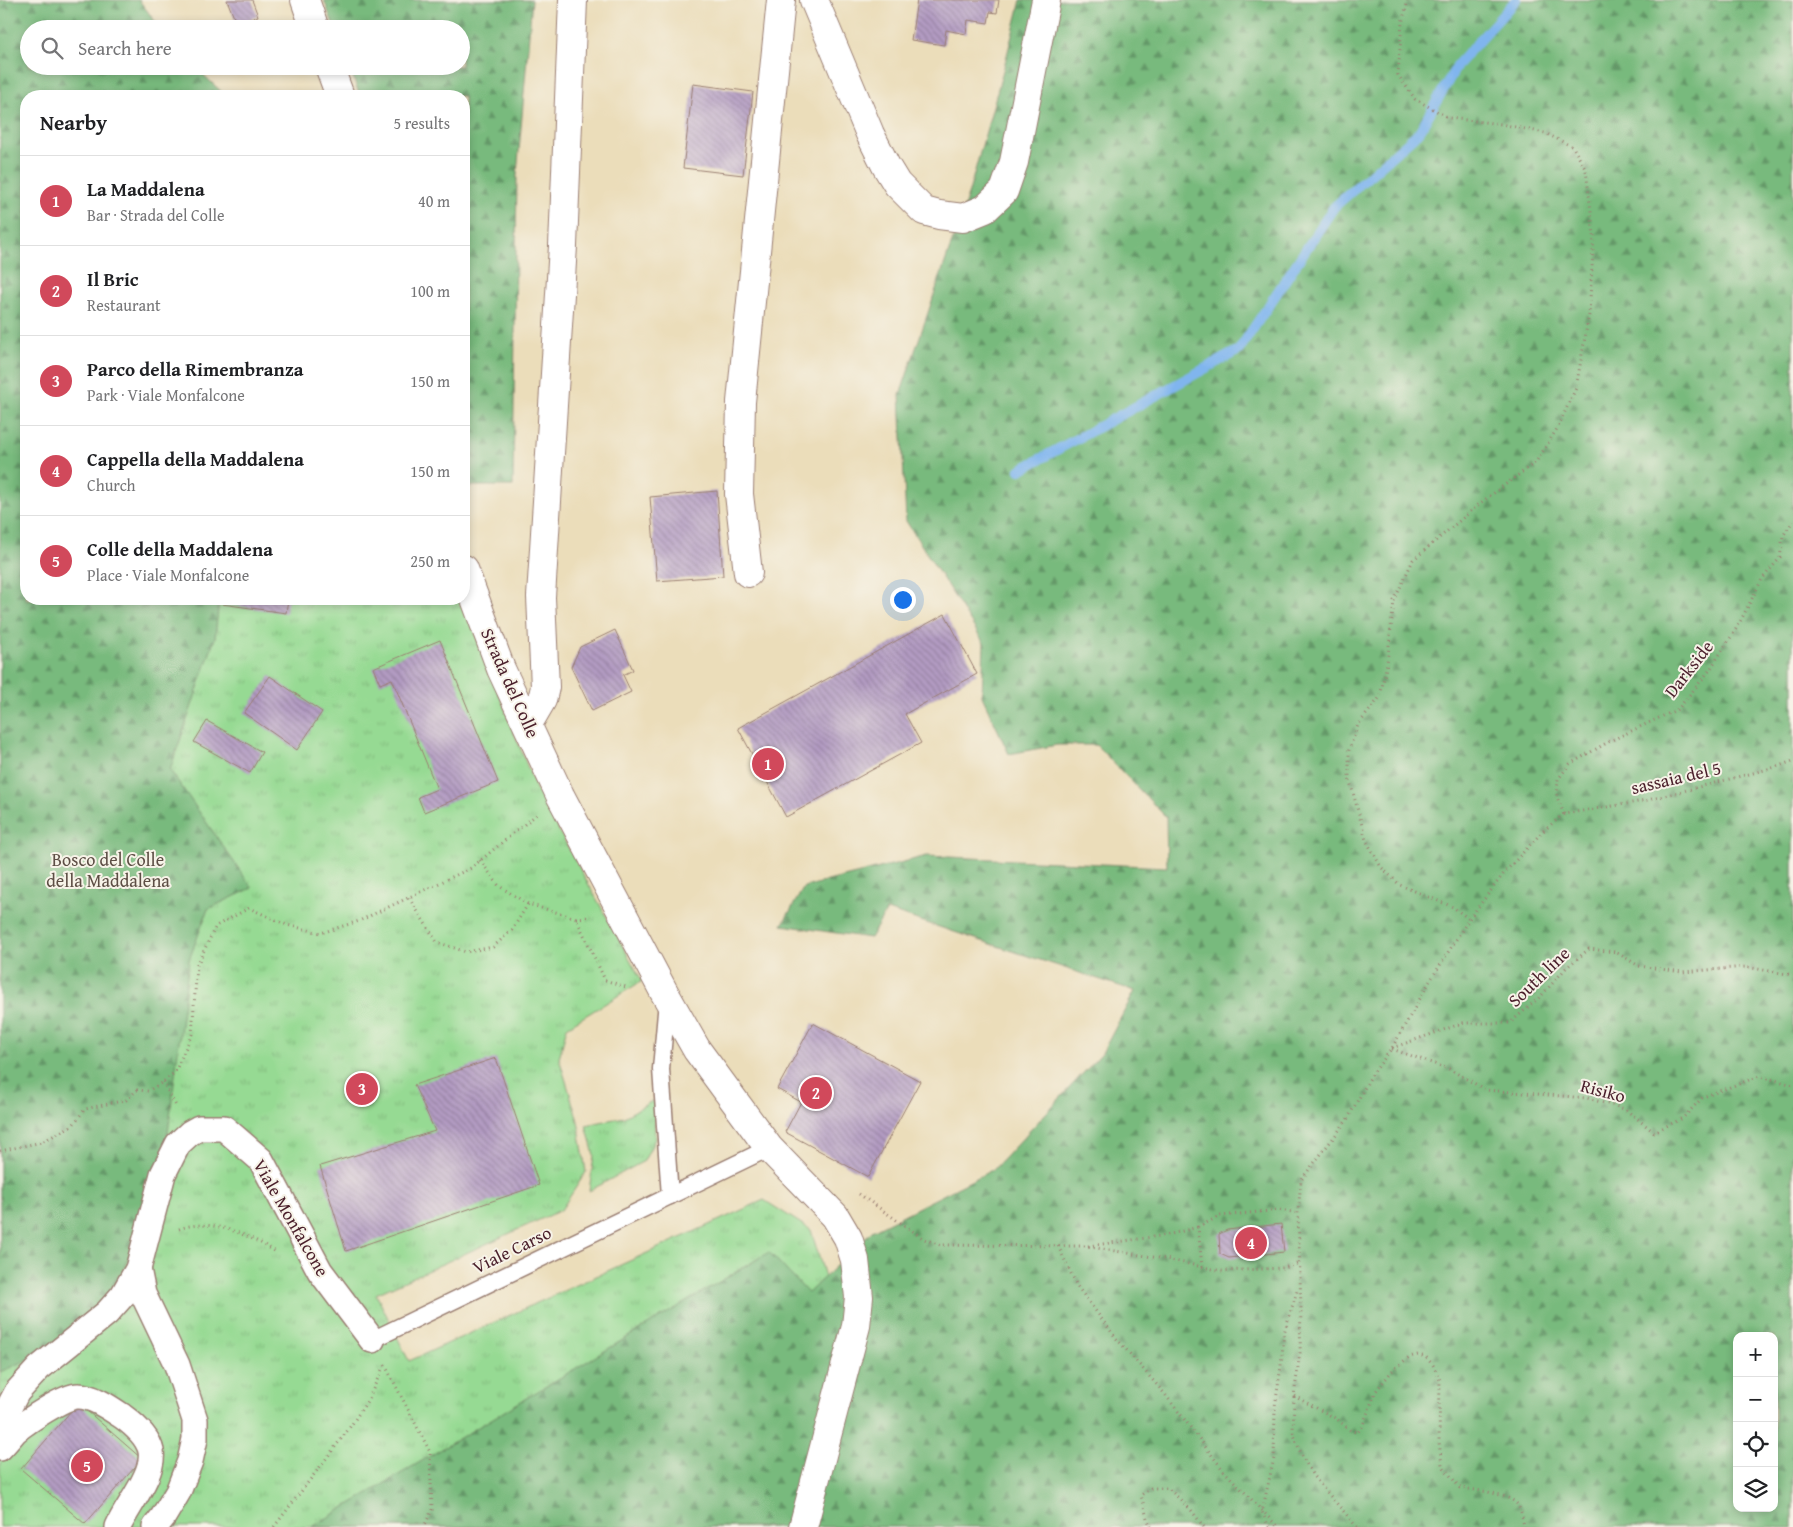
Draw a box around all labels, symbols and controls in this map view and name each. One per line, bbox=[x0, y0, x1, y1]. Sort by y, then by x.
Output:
search box bbox=[20, 20, 470, 75]
icon: search bbox=[38, 34, 66, 62]
text: Search here bbox=[78, 34, 172, 62]
text: Nearby bbox=[40, 107, 107, 138]
text: 5 results bbox=[393, 111, 450, 135]
text: La Maddalena bbox=[87, 175, 205, 203]
text: 1 bbox=[52, 189, 60, 213]
text: 40 m bbox=[418, 189, 450, 213]
text: Bar · Strada del Colle bbox=[87, 203, 224, 227]
text: Il Bric bbox=[87, 265, 139, 293]
text: 2 bbox=[52, 279, 60, 303]
text: 100 m bbox=[410, 279, 450, 303]
text: Restaurant bbox=[87, 293, 161, 317]
text: Parco della Rimembranza bbox=[87, 355, 304, 383]
text: 3 bbox=[52, 369, 60, 393]
text: 150 m bbox=[410, 369, 450, 393]
text: Park · Viale Monfalcone bbox=[87, 383, 245, 407]
text: Cappella della Maddalena bbox=[87, 445, 304, 473]
text: 4 bbox=[52, 459, 60, 483]
text: 150 m bbox=[410, 459, 450, 483]
text: Church bbox=[87, 473, 136, 497]
text: Colle della Maddalena bbox=[87, 535, 273, 563]
text: 5 bbox=[52, 549, 60, 573]
text: 250 m bbox=[410, 549, 450, 573]
text: Place · Viale Monfalcone bbox=[87, 563, 249, 587]
your location bbox=[890, 587, 916, 613]
street label: Strada del Colle bbox=[474, 624, 547, 742]
street label: Darkside bbox=[1658, 634, 1720, 703]
pin: 1 bbox=[752, 745, 784, 783]
street label: sassaia del 5 bbox=[1628, 754, 1724, 801]
park label: Bosco del Colle della Maddalena bbox=[46, 846, 170, 894]
street label: South line bbox=[1502, 940, 1576, 1013]
pin: 3 bbox=[346, 1070, 378, 1108]
street label: Risiko bbox=[1578, 1072, 1629, 1109]
pin: 2 bbox=[800, 1074, 832, 1112]
street label: Viale Monfalcone bbox=[247, 1154, 336, 1282]
street label: Viale Carso bbox=[468, 1219, 556, 1280]
pin: 4 bbox=[1235, 1224, 1267, 1262]
map controls bbox=[1733, 1332, 1778, 1512]
button: + bbox=[1733, 1332, 1778, 1377]
button: − bbox=[1733, 1377, 1778, 1422]
button: locate bbox=[1733, 1422, 1778, 1467]
pin: 5 bbox=[71, 1447, 103, 1485]
button: layers bbox=[1733, 1467, 1778, 1512]

